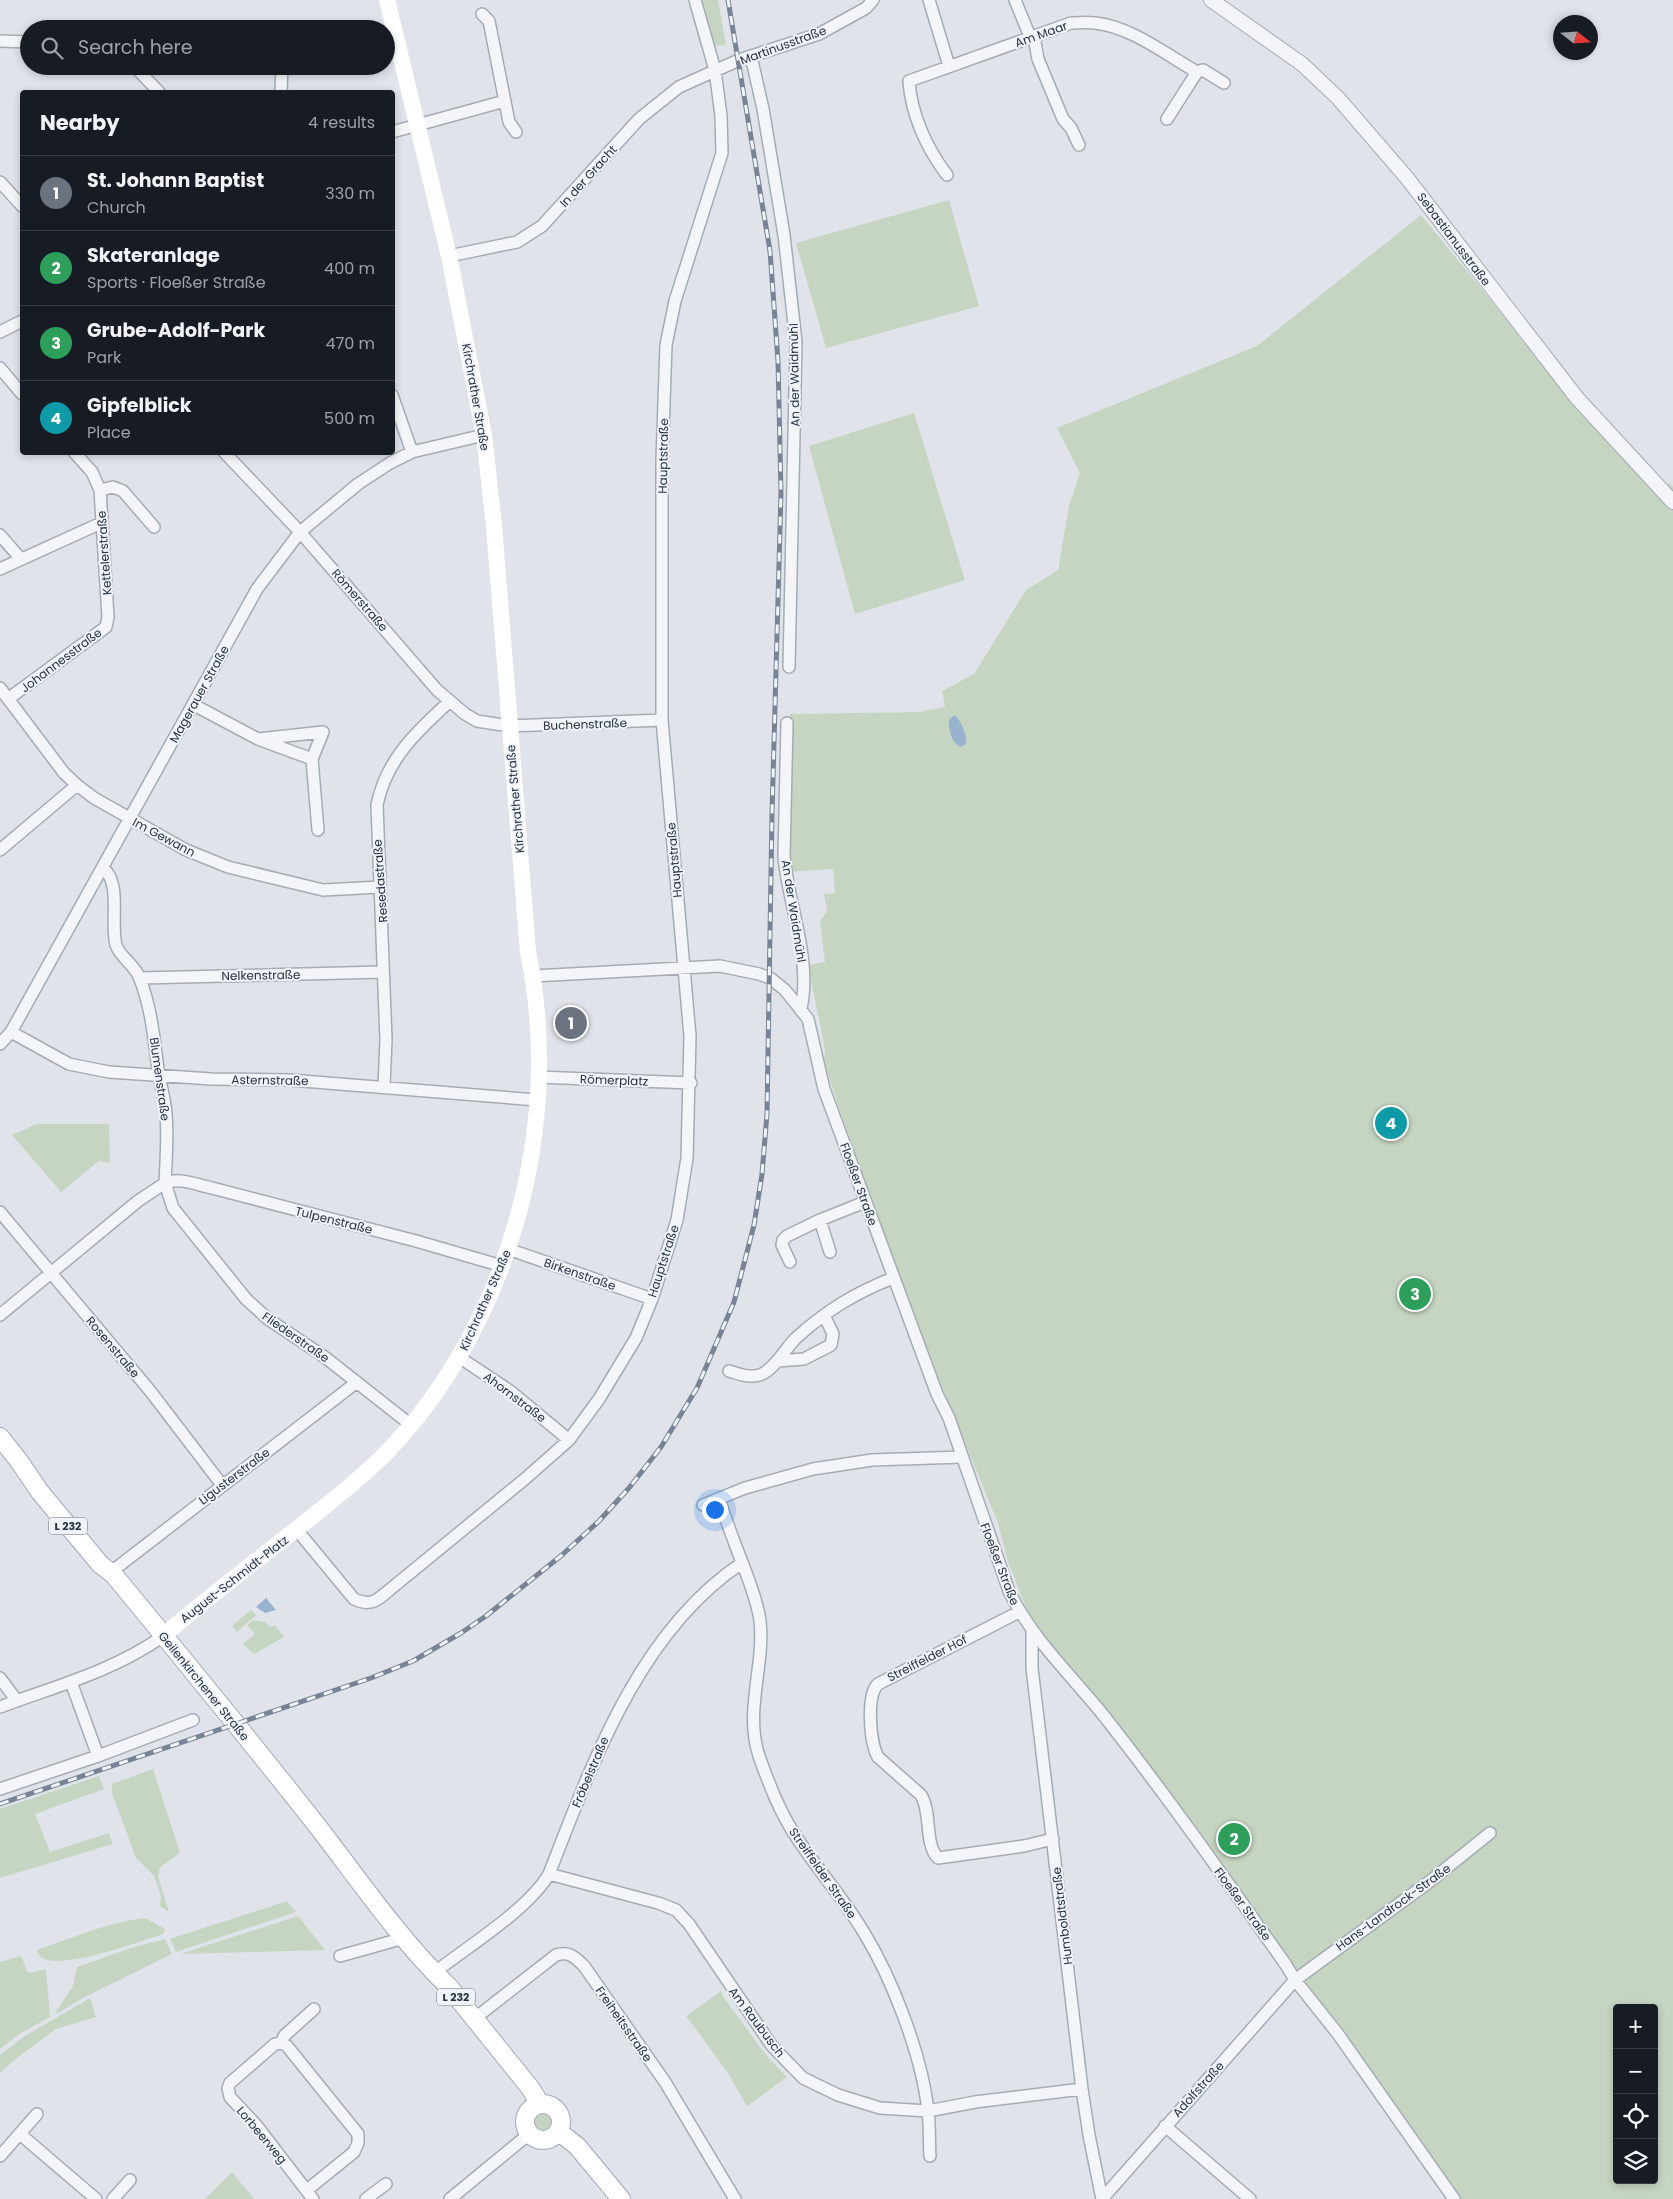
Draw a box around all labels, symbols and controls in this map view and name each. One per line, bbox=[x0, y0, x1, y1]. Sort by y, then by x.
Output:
north arrow bbox=[1553, 15, 1598, 60]
street label: Am Maar bbox=[1012, 16, 1070, 51]
search box bbox=[20, 20, 395, 75]
street label: Martinusstraße bbox=[737, 22, 829, 68]
icon: search bbox=[38, 34, 66, 62]
text: Search here bbox=[78, 34, 192, 61]
text: Nearby bbox=[40, 108, 120, 137]
text: 4 results bbox=[308, 111, 375, 134]
street label: In der Gracht bbox=[555, 141, 621, 211]
text: St. Johann Baptist bbox=[87, 167, 264, 194]
text: 1 bbox=[53, 182, 59, 205]
text: 330 m bbox=[325, 182, 375, 205]
street label: Sebastianusstraße bbox=[1413, 189, 1495, 289]
text: Church bbox=[87, 196, 146, 219]
text: Skateranlage bbox=[87, 242, 220, 269]
text: 2 bbox=[51, 257, 61, 280]
text: 400 m bbox=[324, 257, 375, 280]
text: Sports · Floeßer Straße bbox=[87, 271, 266, 294]
text: Grube-Adolf-Park bbox=[87, 317, 265, 344]
street label: An der Waidmühl bbox=[785, 323, 803, 427]
text: 3 bbox=[51, 332, 61, 355]
text: 470 m bbox=[325, 332, 375, 355]
street label: Kirchrather Straße bbox=[458, 342, 494, 452]
text: Park bbox=[87, 346, 121, 369]
text: Gipfelblick bbox=[87, 392, 191, 419]
text: 4 bbox=[51, 407, 61, 430]
text: 500 m bbox=[324, 407, 375, 430]
street label: Hauptstraße bbox=[654, 418, 672, 494]
text: Place bbox=[87, 421, 131, 444]
street label: Kettelerstraße bbox=[93, 510, 115, 596]
street label: Römerstraße bbox=[328, 565, 392, 635]
street label: Johannesstraße bbox=[17, 624, 105, 696]
street label: Magerauer Straße bbox=[165, 642, 233, 746]
street label: Buchenstraße bbox=[543, 714, 627, 734]
street label: Kirchrather Straße bbox=[502, 744, 528, 854]
street label: Im Gewann bbox=[130, 813, 198, 861]
street label: Hauptstraße bbox=[662, 822, 686, 898]
street label: Resedastraße bbox=[369, 839, 391, 923]
street label: An der Waidmühl bbox=[777, 858, 811, 964]
street label: Nelkenstraße bbox=[221, 966, 301, 984]
pin: 1 bbox=[555, 1004, 587, 1042]
street label: Blumenstraße bbox=[146, 1036, 174, 1122]
street label: Römerplatz bbox=[580, 1070, 648, 1090]
street label: Asternstraße bbox=[231, 1071, 309, 1089]
pin: 4 bbox=[1375, 1104, 1407, 1142]
street label: Floeßer Straße bbox=[836, 1140, 882, 1228]
street label: Tulpenstraße bbox=[294, 1202, 374, 1238]
street label: Hauptstraße bbox=[643, 1223, 683, 1299]
street label: Kirchrather Straße bbox=[455, 1247, 515, 1353]
street label: Birkenstraße bbox=[542, 1254, 618, 1294]
pin: 3 bbox=[1399, 1275, 1431, 1313]
street label: Fliederstraße bbox=[259, 1308, 333, 1366]
street label: Rosenstraße bbox=[82, 1313, 144, 1381]
street label: Ahornstraße bbox=[480, 1368, 550, 1426]
street label: Ligusterstraße bbox=[195, 1444, 273, 1508]
your location bbox=[702, 1497, 728, 1523]
road number: L 232 bbox=[49, 1518, 87, 1534]
street label: Floeßer Straße bbox=[976, 1520, 1024, 1608]
street label: August-Schmidt-Platz bbox=[176, 1531, 292, 1627]
street label: Geilenkirchener Straße bbox=[155, 1628, 253, 1744]
street label: Streiffelder Hof bbox=[884, 1630, 970, 1685]
street label: Fröbelstraße bbox=[567, 1734, 613, 1810]
pin: 2 bbox=[1218, 1820, 1250, 1858]
street label: Streiffelder Straße bbox=[785, 1824, 861, 1922]
street label: Hans-Landrock-Straße bbox=[1332, 1860, 1454, 1954]
street label: Floeßer Straße bbox=[1211, 1864, 1275, 1944]
street label: Humboldtstraße bbox=[1048, 1866, 1076, 1966]
street label: Freiheitsstraße bbox=[592, 1983, 656, 2065]
street label: Am Raubusch bbox=[725, 1983, 789, 2061]
road number: L 232 bbox=[437, 1988, 475, 2005]
map controls bbox=[1613, 2004, 1658, 2184]
button: + bbox=[1613, 2004, 1658, 2049]
button: − bbox=[1613, 2049, 1658, 2094]
street label: Adolfstraße bbox=[1168, 2057, 1228, 2121]
button: locate bbox=[1613, 2094, 1658, 2139]
street label: Lorbeerweg bbox=[233, 2103, 291, 2167]
button: layers bbox=[1613, 2139, 1658, 2184]

